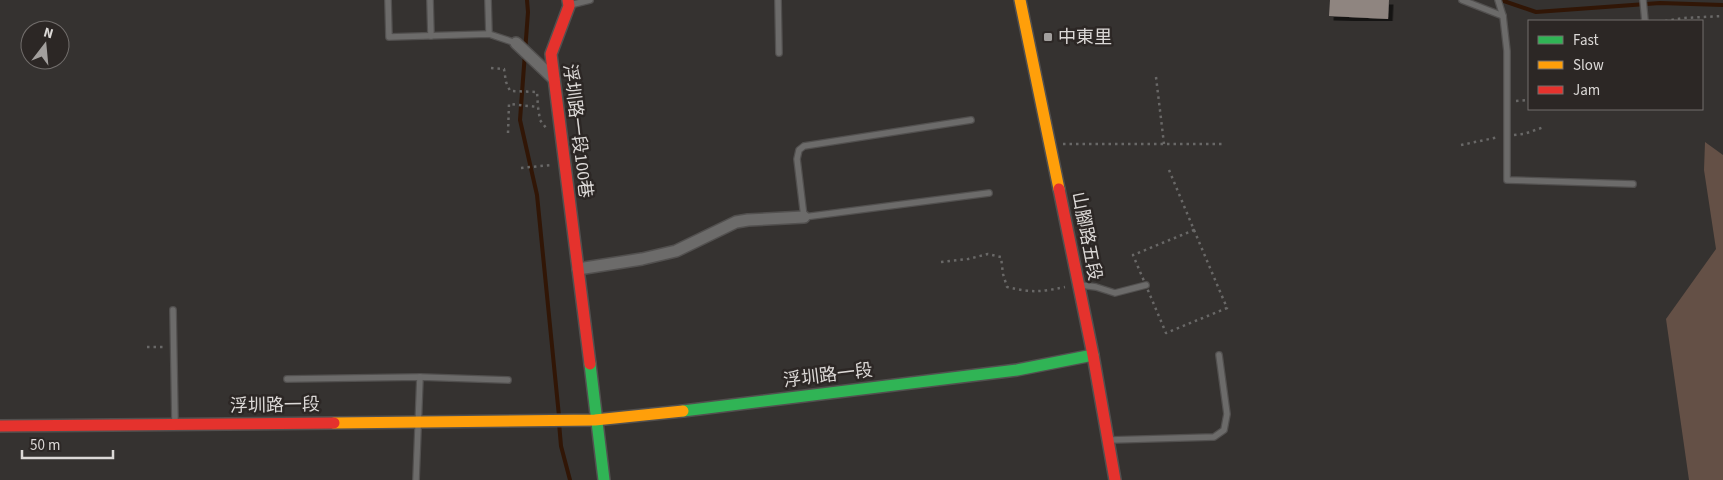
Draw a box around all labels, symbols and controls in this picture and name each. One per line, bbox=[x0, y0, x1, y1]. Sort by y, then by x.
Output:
north arrow bbox=[20, 20, 70, 70]
legend bbox=[1528, 20, 1703, 110]
text: N bbox=[41, 23, 56, 44]
place label: 中東里 bbox=[1058, 25, 1112, 50]
text: Fast bbox=[1573, 30, 1599, 51]
marker: 中東里 bbox=[1042, 31, 1054, 43]
text: Slow bbox=[1573, 55, 1604, 76]
street label: 浮圳路一段100巷 bbox=[557, 63, 598, 200]
text: Jam bbox=[1573, 80, 1600, 101]
street label: 山腳路五段 bbox=[1066, 190, 1107, 283]
street label: 浮圳路一段 bbox=[782, 358, 874, 393]
street label: 浮圳路一段 bbox=[230, 392, 320, 419]
scale bar bbox=[22, 428, 114, 460]
text: 50 m bbox=[30, 435, 60, 456]

